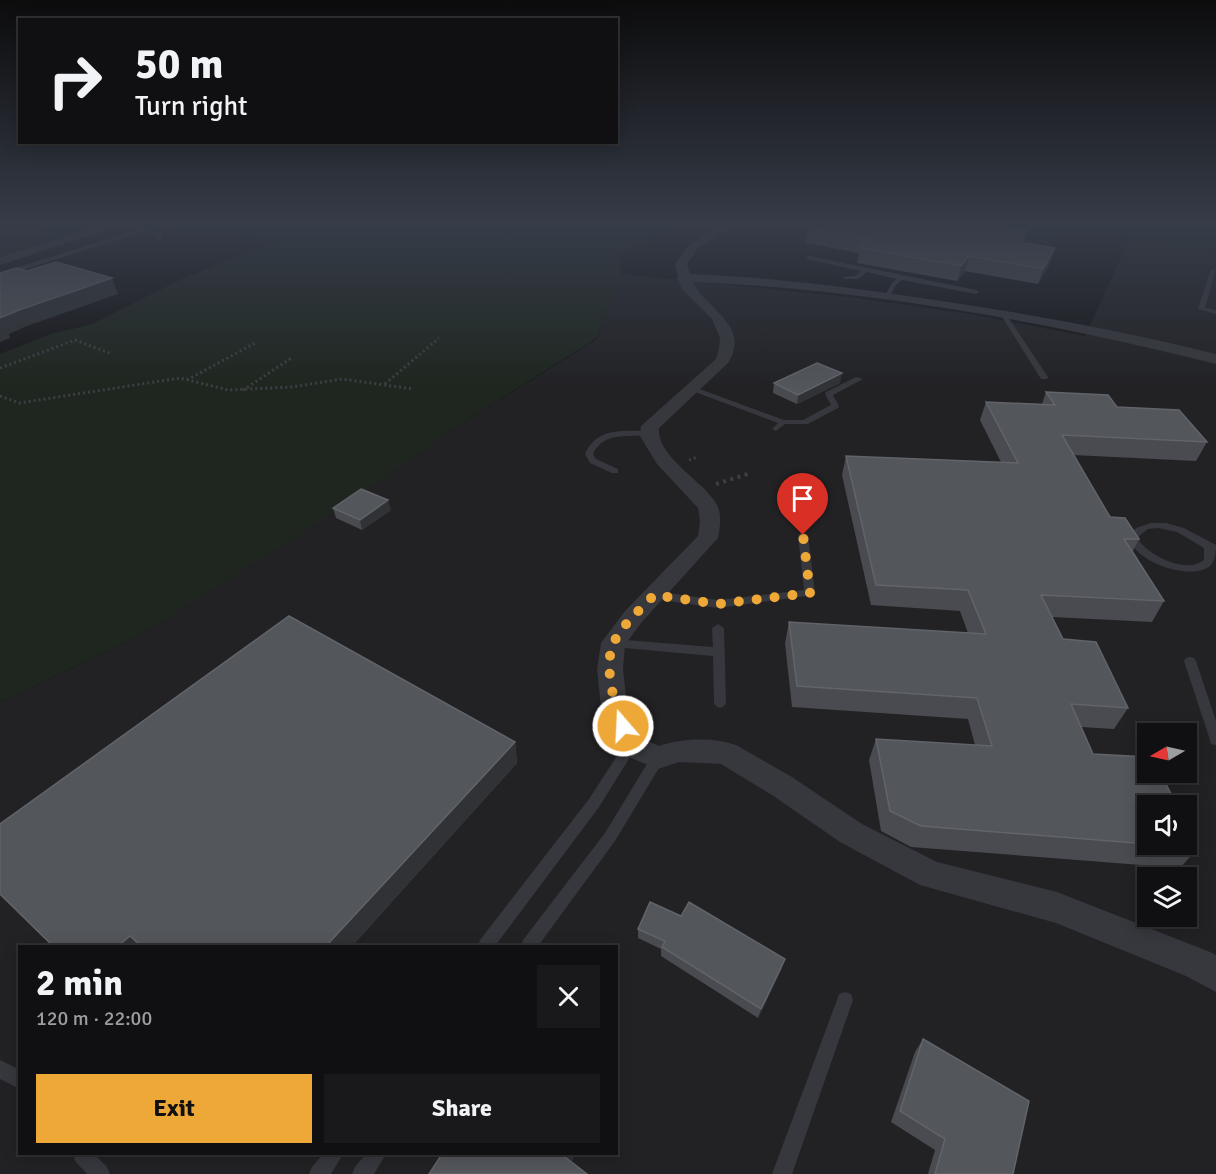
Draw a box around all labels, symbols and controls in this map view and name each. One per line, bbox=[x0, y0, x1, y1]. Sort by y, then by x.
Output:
text: 50 m bbox=[135, 39, 224, 90]
icon: right bbox=[36, 42, 114, 120]
text: Turn right bbox=[135, 90, 248, 123]
pin bbox=[777, 473, 828, 535]
icon: arrive bbox=[786, 482, 819, 515]
position arrow bbox=[591, 694, 655, 758]
north arrow bbox=[1137, 723, 1197, 783]
map controls bbox=[1137, 723, 1197, 927]
button: sound bbox=[1137, 795, 1197, 855]
button: layers bbox=[1137, 867, 1197, 927]
text: 2 min bbox=[36, 961, 123, 1006]
button: close bbox=[537, 965, 600, 1028]
text: 120 m · 22:00 bbox=[36, 1006, 152, 1031]
button: Exit bbox=[36, 1074, 312, 1143]
button: Share bbox=[324, 1074, 600, 1143]

